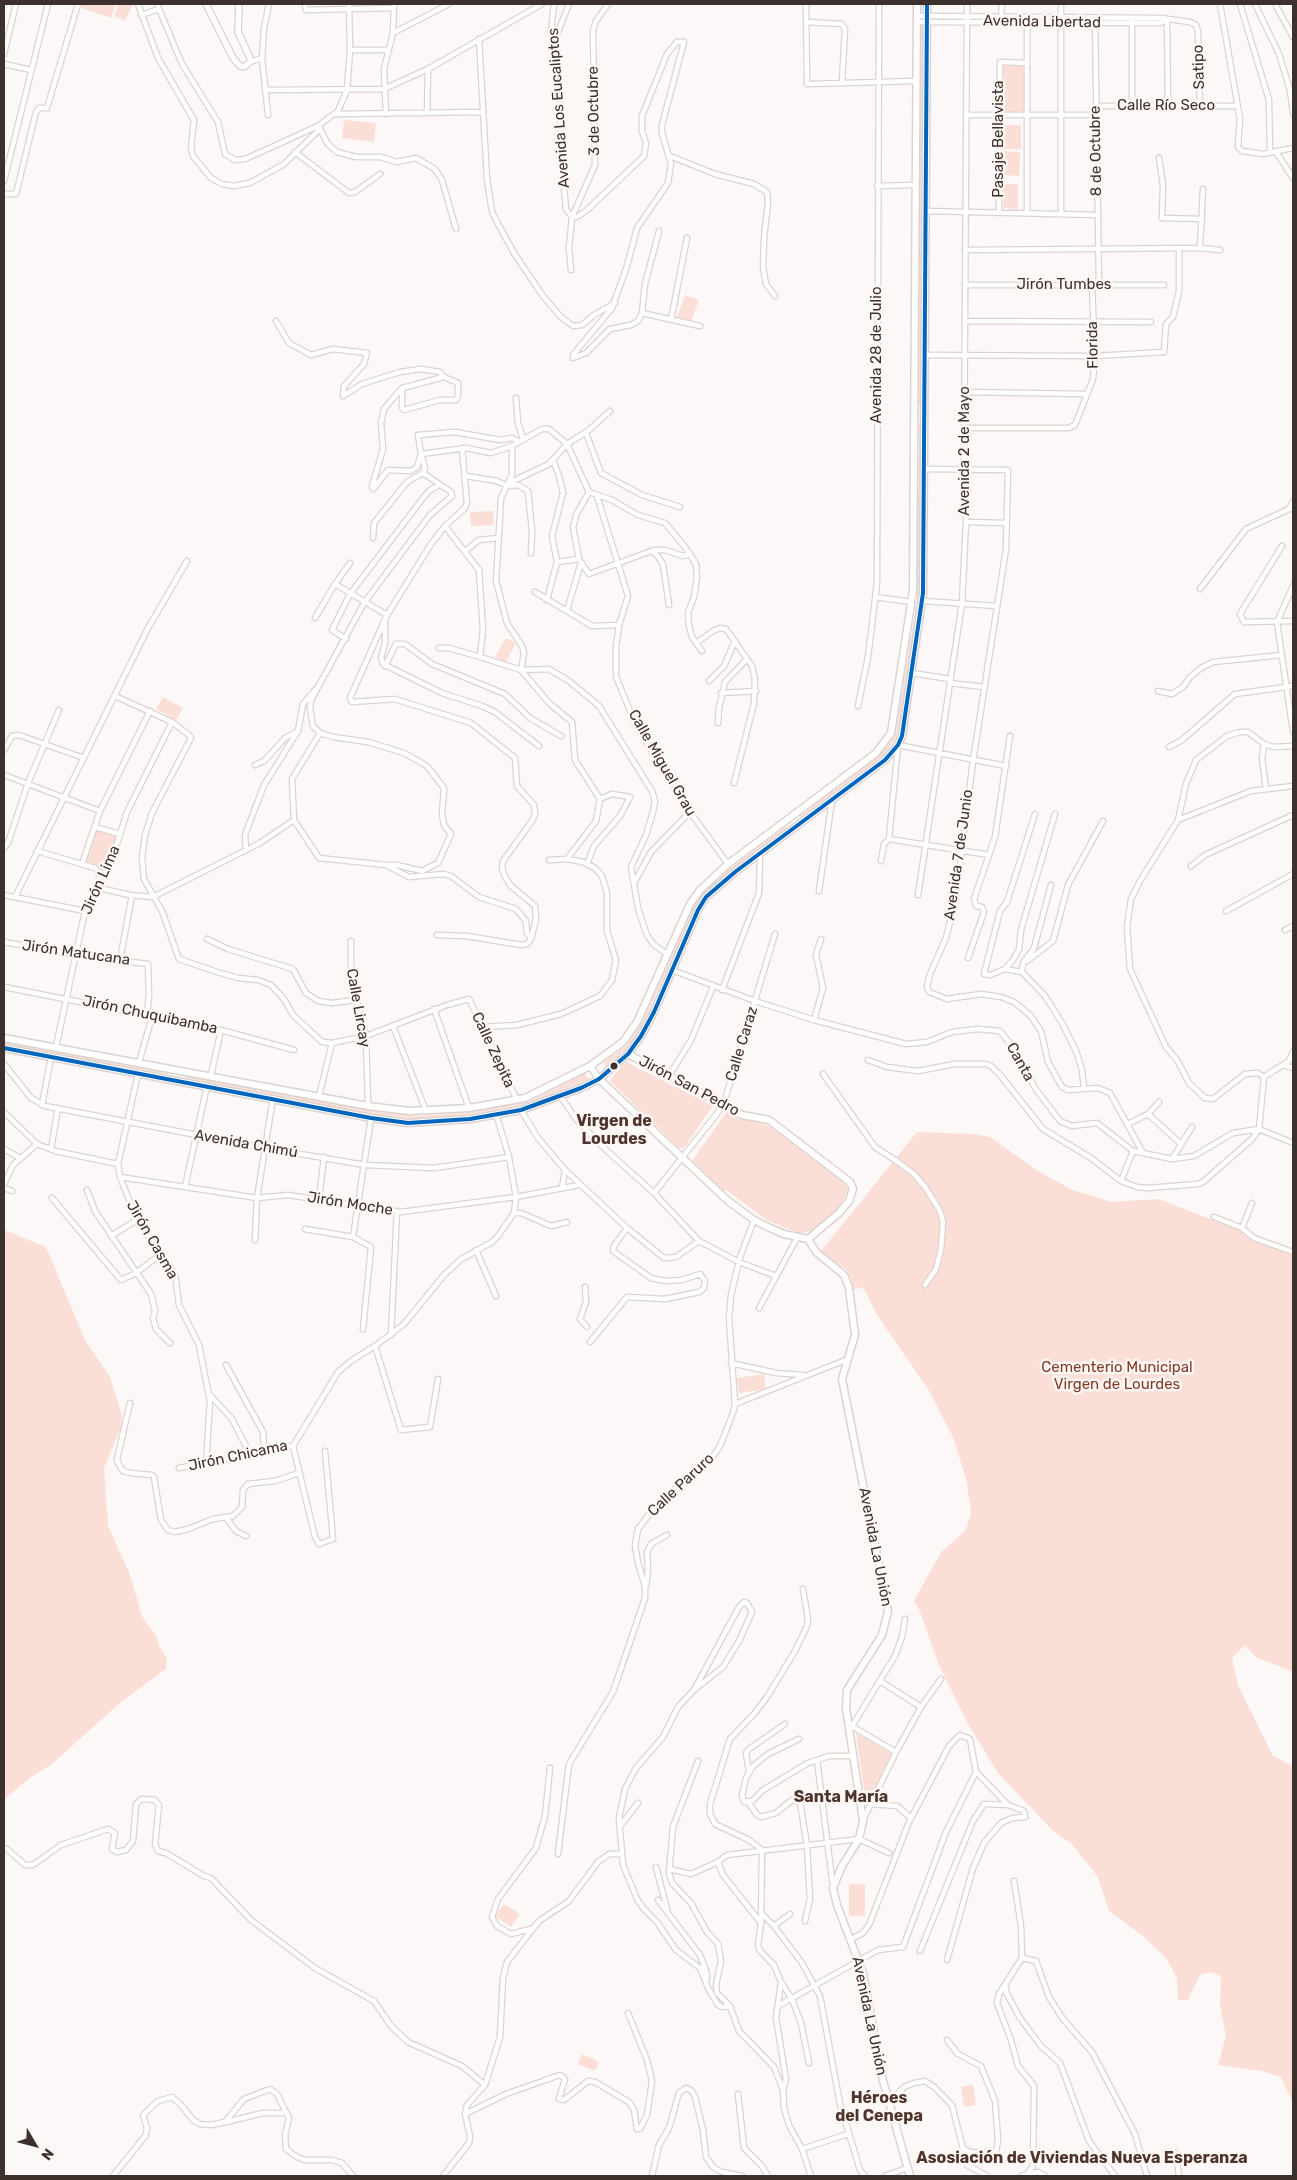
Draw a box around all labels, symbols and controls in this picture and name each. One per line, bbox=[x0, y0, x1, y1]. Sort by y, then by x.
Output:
street label: Avenida Libertad bbox=[983, 12, 1101, 32]
street label: Avenida Los Eucaliptos bbox=[544, 27, 574, 189]
street label: Satipo bbox=[1189, 44, 1209, 90]
street label: 3 de Octubre bbox=[584, 66, 604, 156]
street label: Pasaje Bellavista bbox=[990, 80, 1008, 198]
street label: Calle Río Seco bbox=[1117, 97, 1215, 115]
street label: 8 de Octubre bbox=[1086, 106, 1106, 196]
street label: Jirón Tumbes bbox=[1017, 276, 1111, 294]
street label: Avenida 28 de Julio bbox=[868, 286, 886, 424]
street label: Florida bbox=[1084, 321, 1102, 369]
street label: Avenida 2 de Mayo bbox=[956, 386, 974, 516]
street label: Calle Miguel Grau bbox=[624, 707, 700, 819]
street label: Avenida 7 de Junio bbox=[941, 788, 977, 922]
street label: Jirón Lima bbox=[78, 843, 124, 917]
street label: Jirón Matucana bbox=[21, 937, 131, 969]
street label: Calle Lircay bbox=[342, 967, 374, 1049]
street label: Jirón Chuquibamba bbox=[81, 992, 219, 1038]
street label: Calle Caraz bbox=[722, 1004, 762, 1084]
street label: Calle Zepita bbox=[468, 1009, 518, 1091]
street label: Canta bbox=[1002, 1040, 1038, 1084]
street label: Jirón San Pedro bbox=[636, 1052, 742, 1120]
unlabelled marker bbox=[609, 1061, 619, 1071]
district label: Virgen de Lourdes bbox=[576, 1111, 652, 1149]
street label: Avenida Chimú bbox=[193, 1126, 299, 1162]
street label: Jirón Moche bbox=[306, 1188, 394, 1220]
street label: Jirón Casma bbox=[122, 1198, 182, 1282]
park label: Cementerio Municipal Virgen de Lourdes bbox=[1041, 1359, 1193, 1394]
street label: Jirón Chicama bbox=[187, 1437, 289, 1475]
street label: Calle Paruro bbox=[644, 1450, 718, 1520]
street label: Avenida La Unión bbox=[855, 1486, 895, 1608]
district label: Santa María bbox=[794, 1787, 888, 1807]
street label: Avenida La Unión bbox=[848, 1955, 890, 2077]
district label: Héroes del Cenepa bbox=[835, 2088, 923, 2126]
north arrow bbox=[10, 2120, 60, 2170]
text: N bbox=[38, 2145, 57, 2163]
district label: Asosiación de Viviendas Nueva Esperanza bbox=[916, 2148, 1248, 2168]

